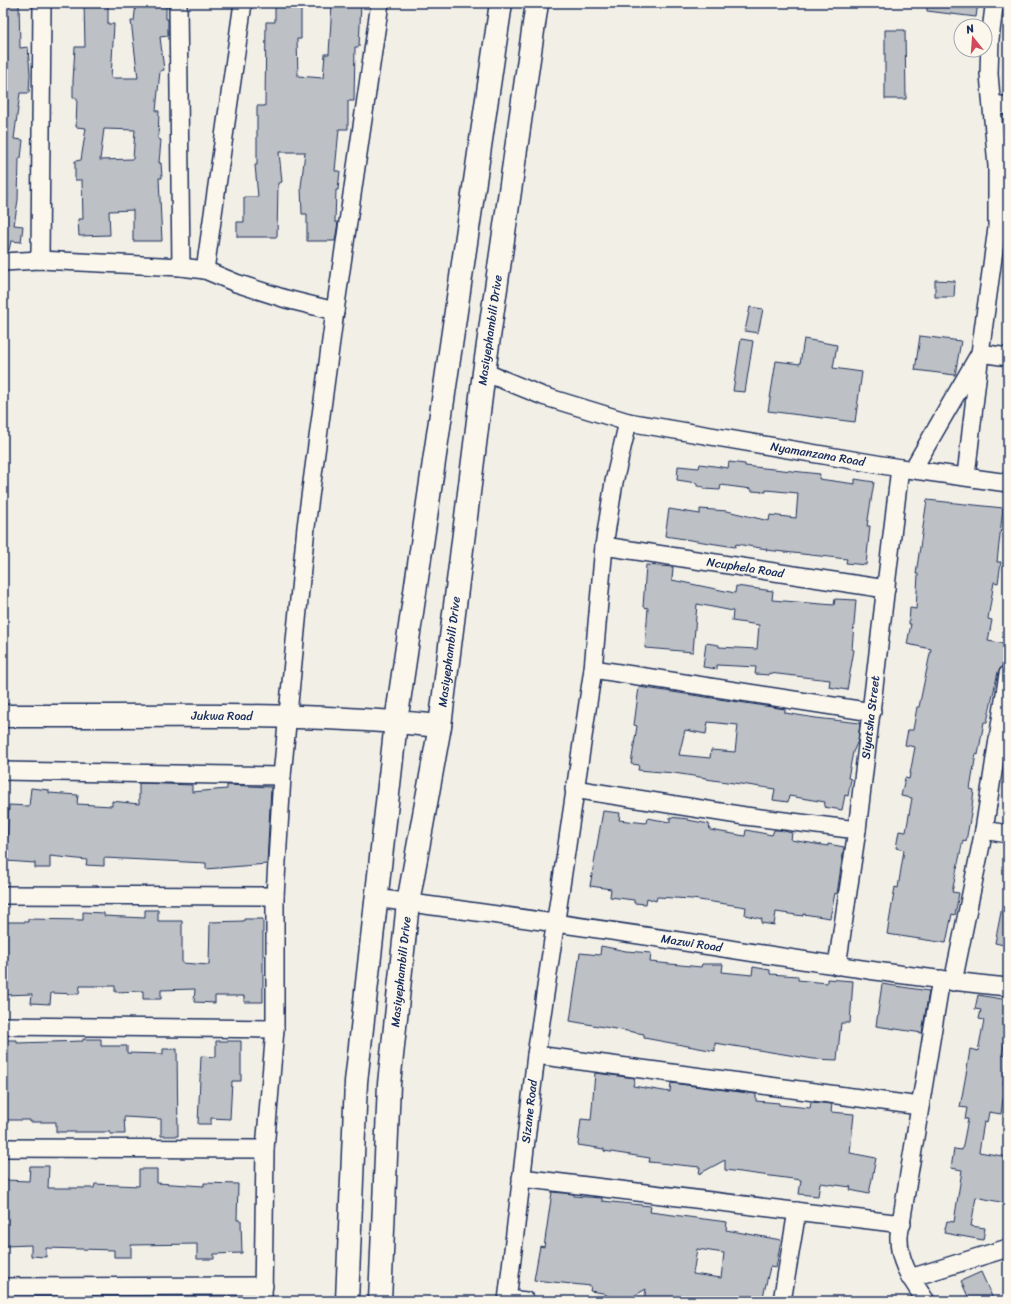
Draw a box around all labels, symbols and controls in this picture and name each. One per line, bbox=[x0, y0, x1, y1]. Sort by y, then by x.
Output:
north arrow bbox=[953, 18, 993, 58]
text: N bbox=[963, 19, 977, 39]
street label: Masiyephambili Drive bbox=[471, 274, 509, 387]
street label: Nyamanzana Road bbox=[769, 435, 867, 473]
street label: Ncuphela Road bbox=[705, 551, 786, 584]
street label: Masiyephambili Drive bbox=[431, 595, 467, 708]
street label: Siyatsha Street bbox=[855, 674, 886, 760]
street label: Jukwa Road bbox=[190, 705, 254, 727]
street label: Masiyephambili Drive bbox=[384, 915, 418, 1028]
street label: Mazwi Road bbox=[660, 927, 725, 959]
street label: Sizane Road bbox=[515, 1078, 544, 1144]

